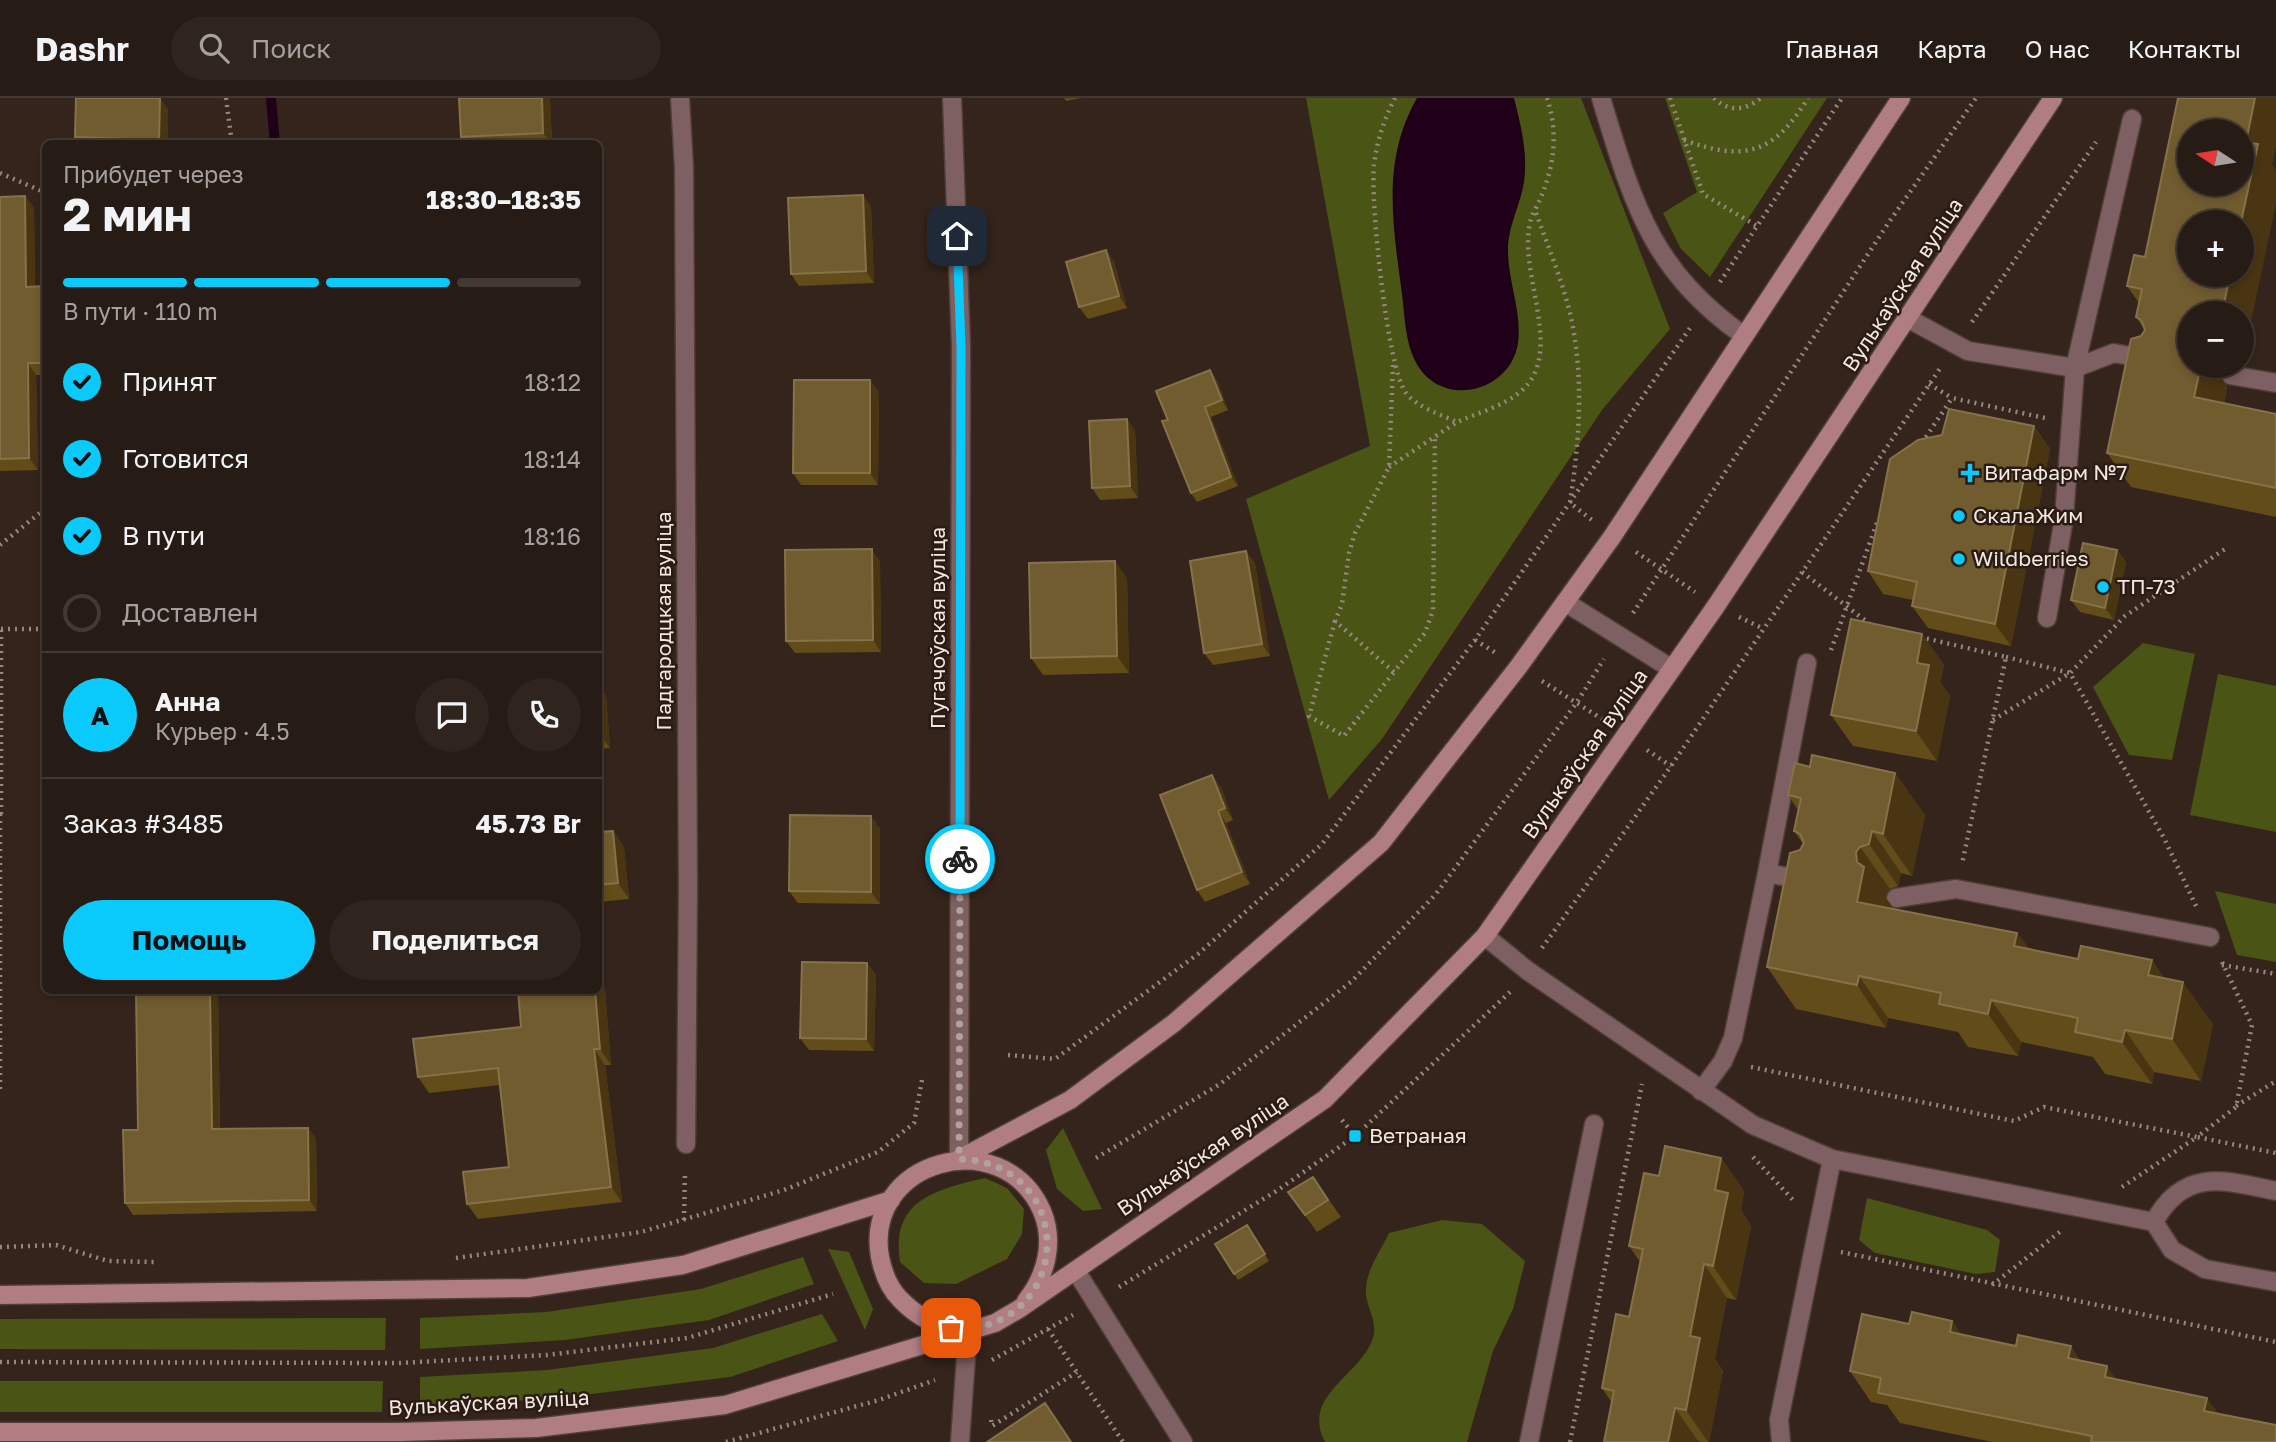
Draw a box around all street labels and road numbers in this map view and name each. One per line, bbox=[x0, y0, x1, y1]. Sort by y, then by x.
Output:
street label: Вулькаўская вуліца bbox=[1836, 193, 1968, 376]
street label: Падгародцкая вуліца bbox=[650, 511, 676, 731]
street label: Пугачоўская вуліца bbox=[924, 527, 950, 729]
street label: Вулькаўская вуліца bbox=[1516, 663, 1653, 843]
street label: Вулькаўская вуліца bbox=[1112, 1087, 1293, 1221]
street label: Вулькаўская вуліца bbox=[388, 1384, 590, 1420]

